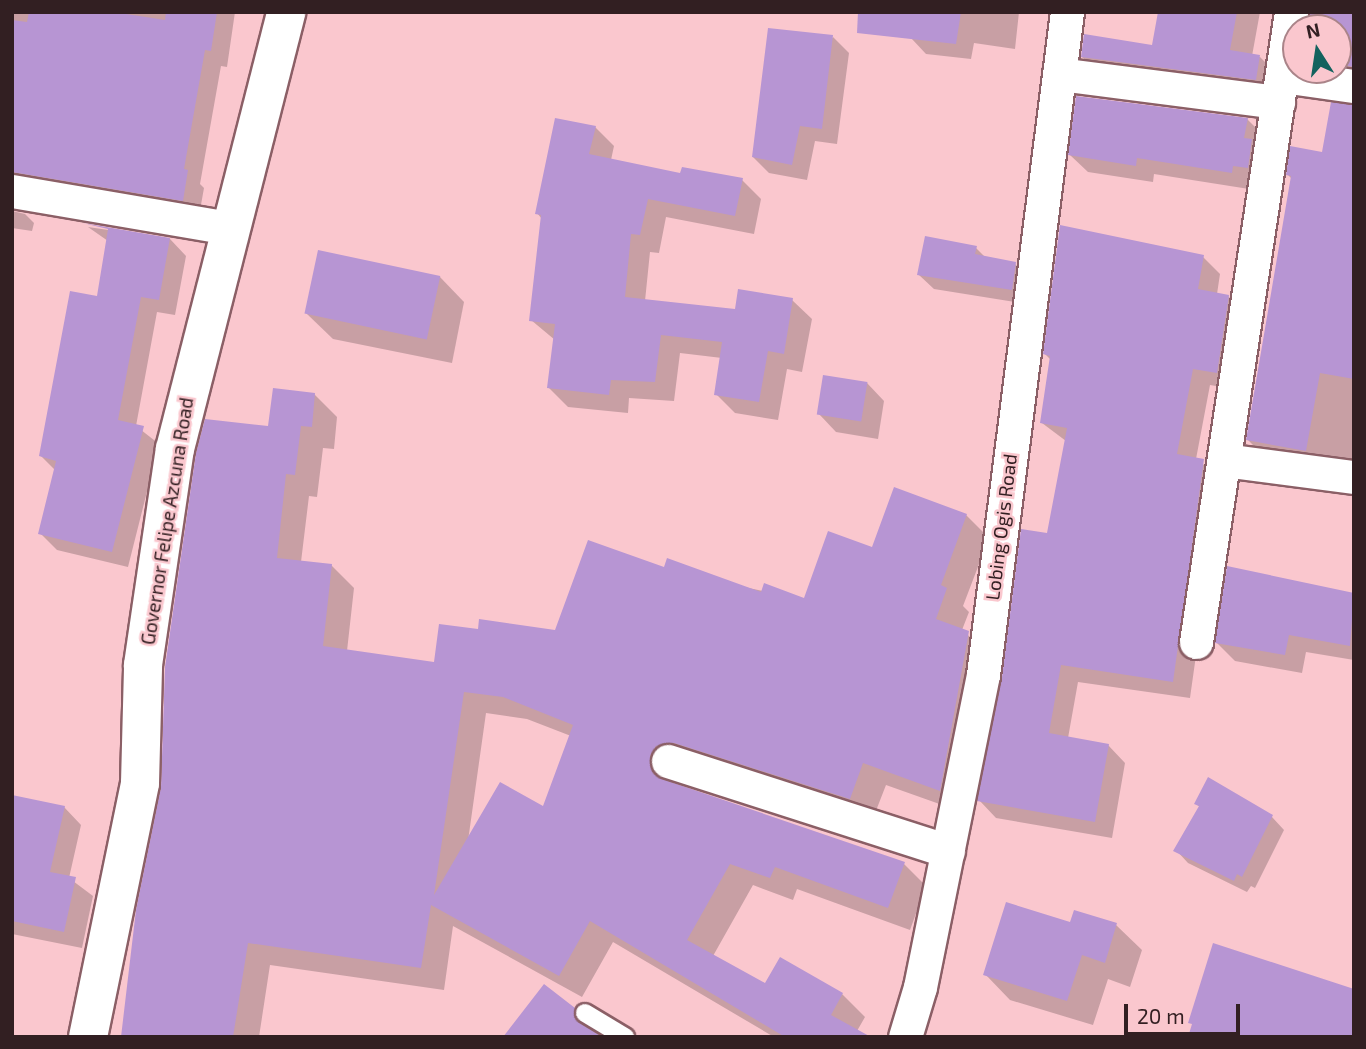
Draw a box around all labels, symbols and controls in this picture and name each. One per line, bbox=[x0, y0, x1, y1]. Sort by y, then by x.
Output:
north arrow bbox=[1282, 14, 1352, 84]
text: N bbox=[1304, 17, 1322, 43]
street label: Governor Felipe Azcuna Road bbox=[136, 395, 198, 647]
street label: Lobing Ogis Road bbox=[981, 452, 1021, 602]
scale bar bbox=[1128, 990, 1244, 1034]
text: 20 m bbox=[1137, 1003, 1185, 1028]

